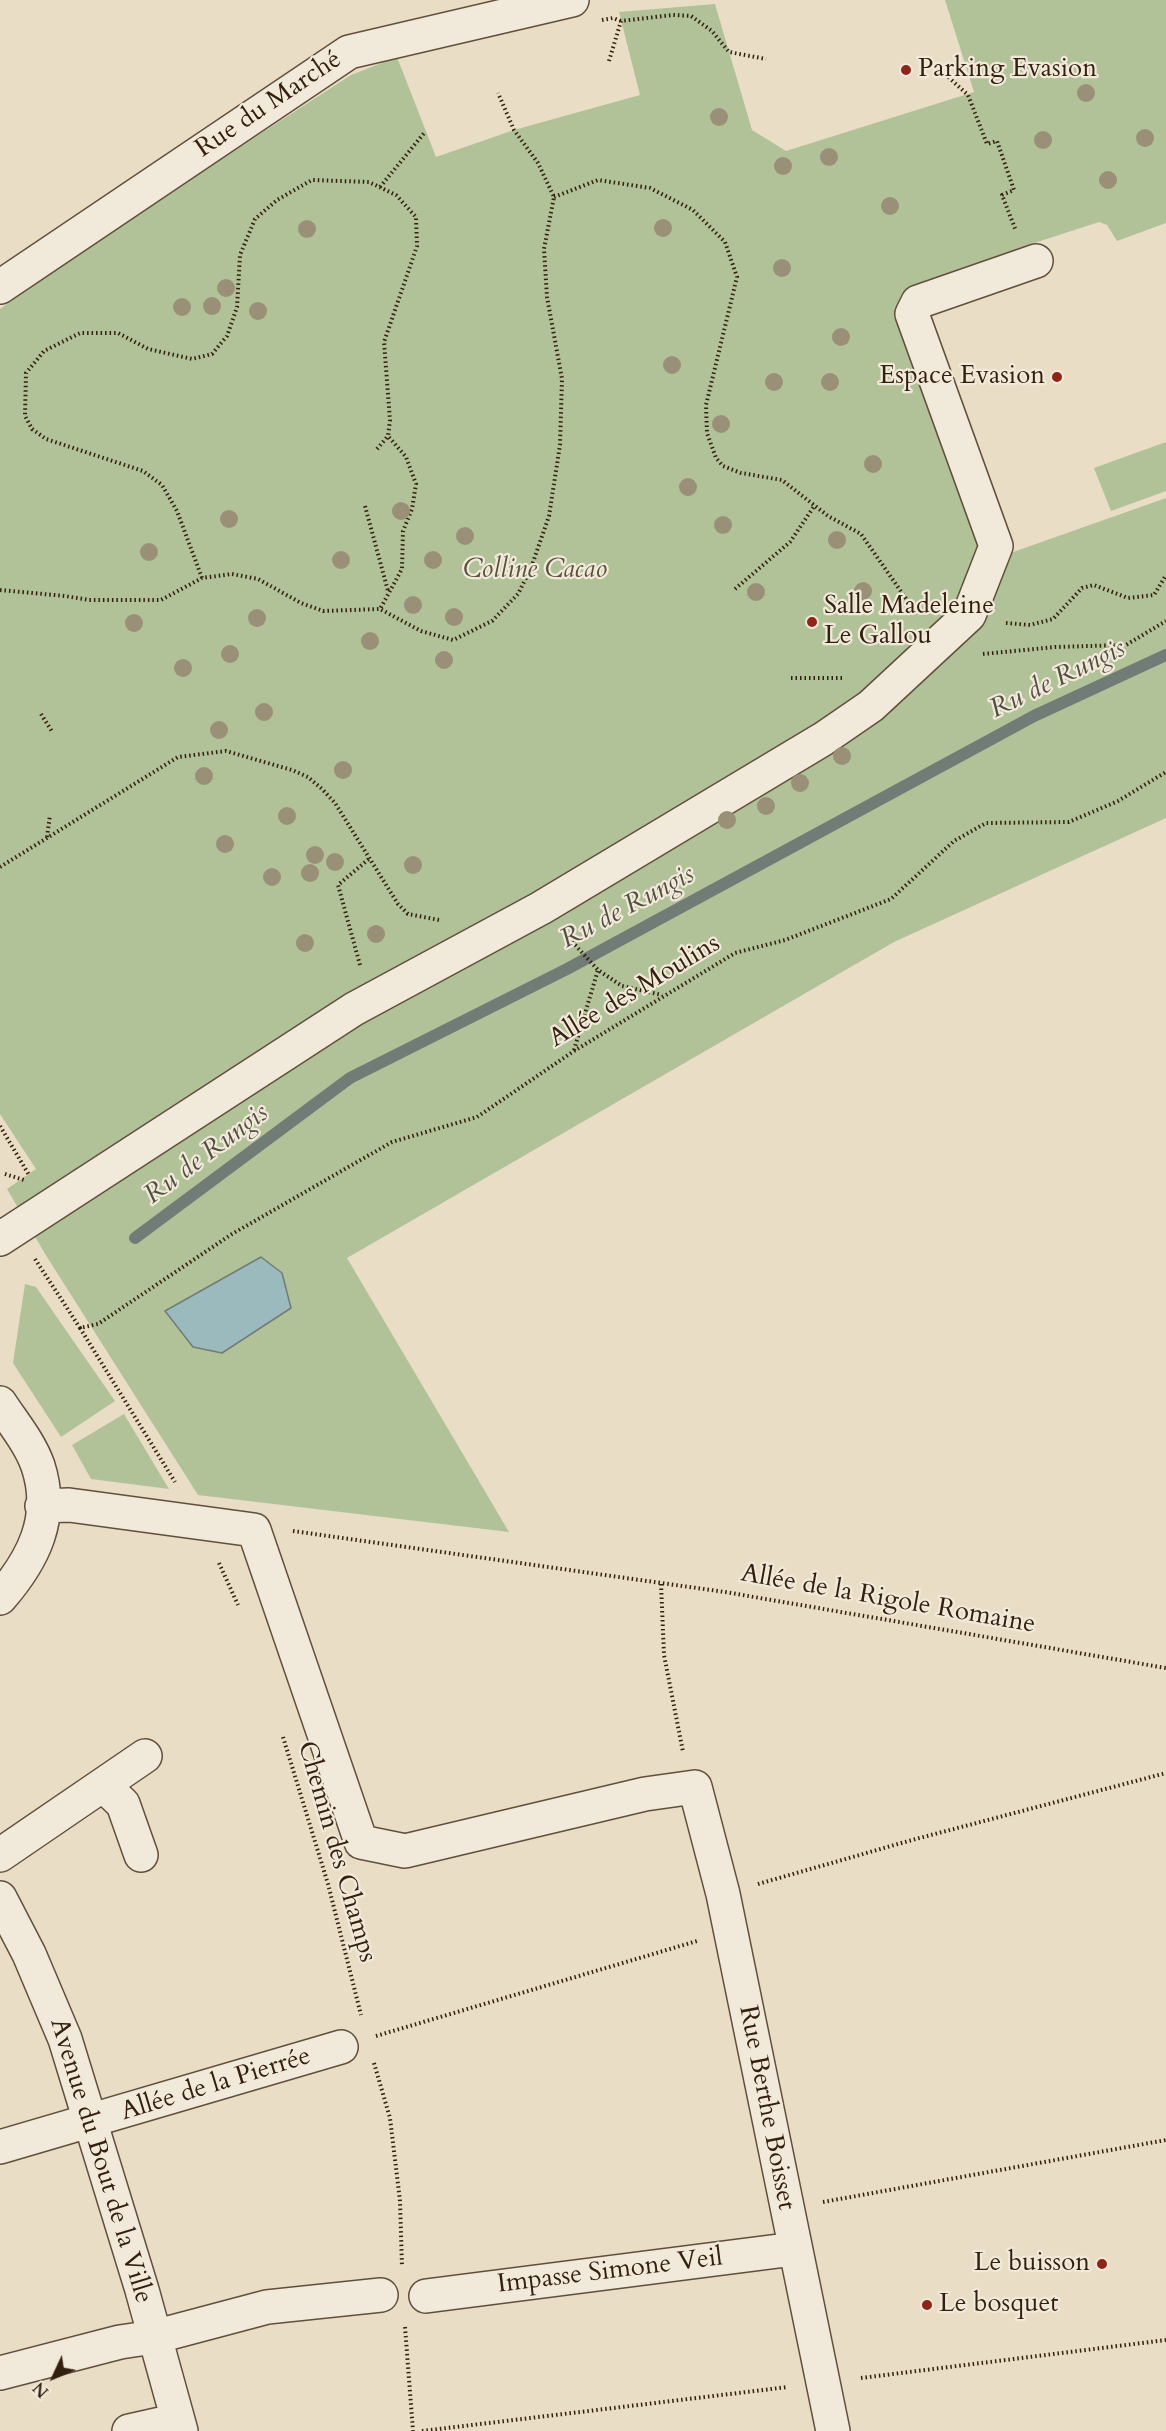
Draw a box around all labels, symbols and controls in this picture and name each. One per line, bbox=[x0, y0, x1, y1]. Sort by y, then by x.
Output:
street label: Rue du Marché bbox=[190, 45, 348, 165]
place label: Parking Evasion bbox=[918, 54, 1097, 86]
marker: Parking Evasion bbox=[899, 63, 913, 77]
place label: Espace Evasion bbox=[879, 361, 1045, 393]
marker: Espace Evasion bbox=[1050, 370, 1064, 384]
park label: Colline Cacao bbox=[463, 555, 607, 587]
place label: Salle Madeleine Le Gallou bbox=[824, 591, 994, 652]
marker: Salle Madeleine Le Gallou bbox=[805, 615, 819, 629]
water label: Ru de Rungis bbox=[985, 633, 1131, 727]
water label: Ru de Rungis bbox=[555, 859, 701, 957]
street label: Allée des Moulins bbox=[544, 929, 726, 1055]
water label: Ru de Rungis bbox=[139, 1098, 275, 1212]
street label: Allée de la Rigole Romaine bbox=[738, 1559, 1038, 1641]
street label: Chemin des Champs bbox=[290, 1738, 382, 1966]
street label: Rue Berthe Boisset bbox=[731, 2003, 801, 2213]
street label: Avenue du Bout de la Ville bbox=[42, 2015, 158, 2307]
street label: Allée de la Pierrée bbox=[117, 2041, 315, 2129]
street label: Impasse Simone Veil bbox=[495, 2243, 725, 2301]
place label: Le buisson bbox=[974, 2248, 1090, 2280]
marker: Le buisson bbox=[1095, 2257, 1109, 2271]
place label: Le bosquet bbox=[939, 2289, 1058, 2321]
marker: Le bosquet bbox=[920, 2298, 934, 2312]
north arrow bbox=[24, 2347, 84, 2407]
text: N bbox=[28, 2377, 54, 2402]

